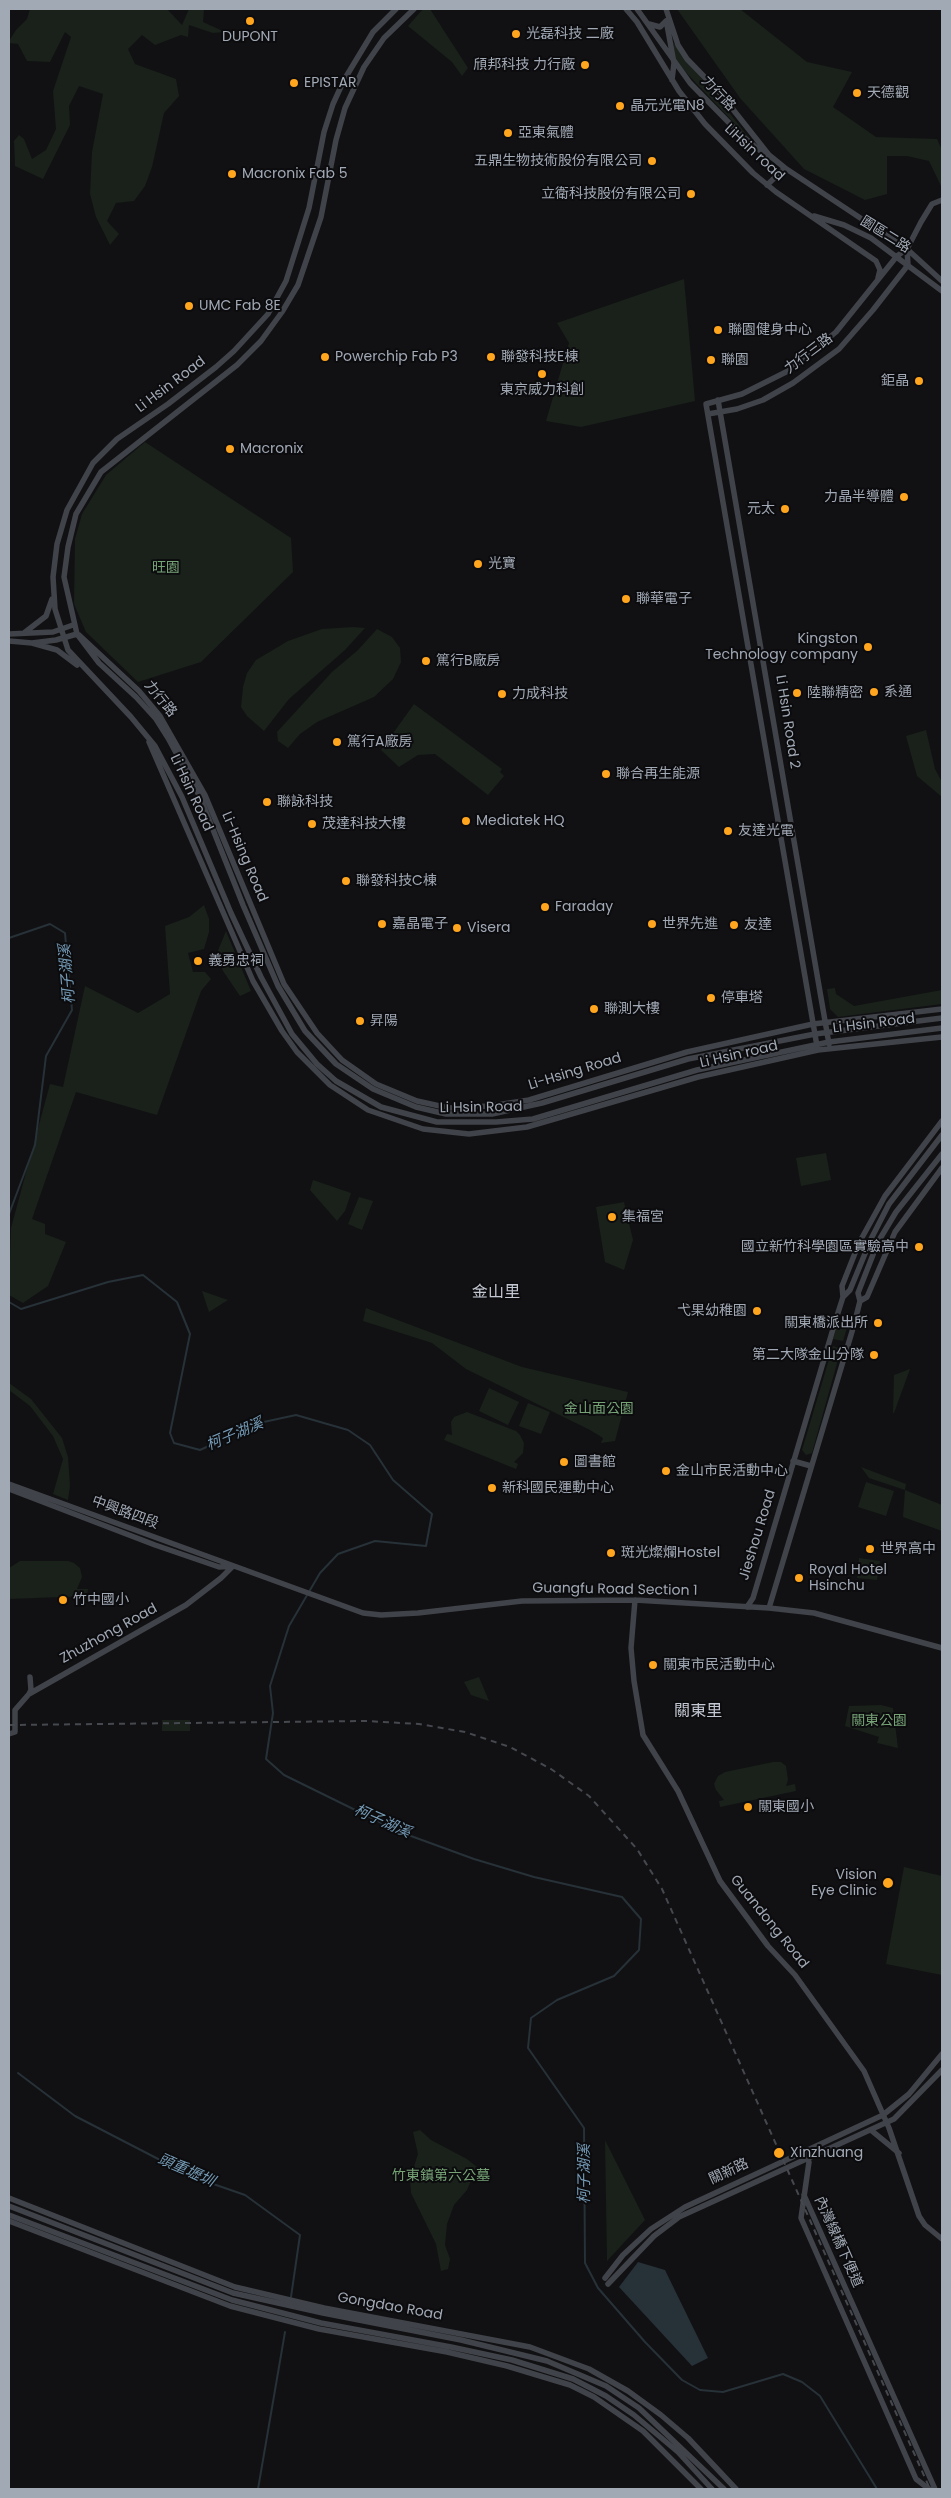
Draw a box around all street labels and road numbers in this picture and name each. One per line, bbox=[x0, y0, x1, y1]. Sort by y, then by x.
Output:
street label: 力行路 bbox=[697, 73, 739, 115]
street label: LiHsin road bbox=[721, 121, 787, 185]
street label: 園區二路 bbox=[857, 213, 913, 257]
street label: 力行三路 bbox=[782, 330, 836, 378]
street label: Li Hsin Road bbox=[133, 353, 209, 417]
street label: Li Hsin Road 2 bbox=[771, 674, 803, 770]
street label: 力行路 bbox=[140, 677, 180, 721]
street label: Li Hsin Road bbox=[166, 752, 216, 834]
street label: Li-Hsing Road bbox=[217, 809, 271, 905]
street label: Li Hsin Road bbox=[832, 1011, 916, 1037]
street label: Li Hsin road bbox=[698, 1038, 780, 1072]
street label: Li-Hsing Road bbox=[527, 1050, 623, 1094]
street label: Li Hsin Road bbox=[439, 1099, 523, 1117]
street label: Jieshou Road bbox=[736, 1488, 780, 1582]
street label: 中興路四段 bbox=[89, 1493, 161, 1533]
street label: Guangfu Road Section 1 bbox=[532, 1580, 698, 1600]
street label: Zhuzhong Road bbox=[58, 1600, 160, 1668]
street label: Guandong Road bbox=[726, 1872, 812, 1972]
street label: 關新路 bbox=[706, 2156, 752, 2188]
street label: 內灣線橋下便道 bbox=[810, 2194, 866, 2290]
street label: Gongdao Road bbox=[336, 2289, 444, 2325]

